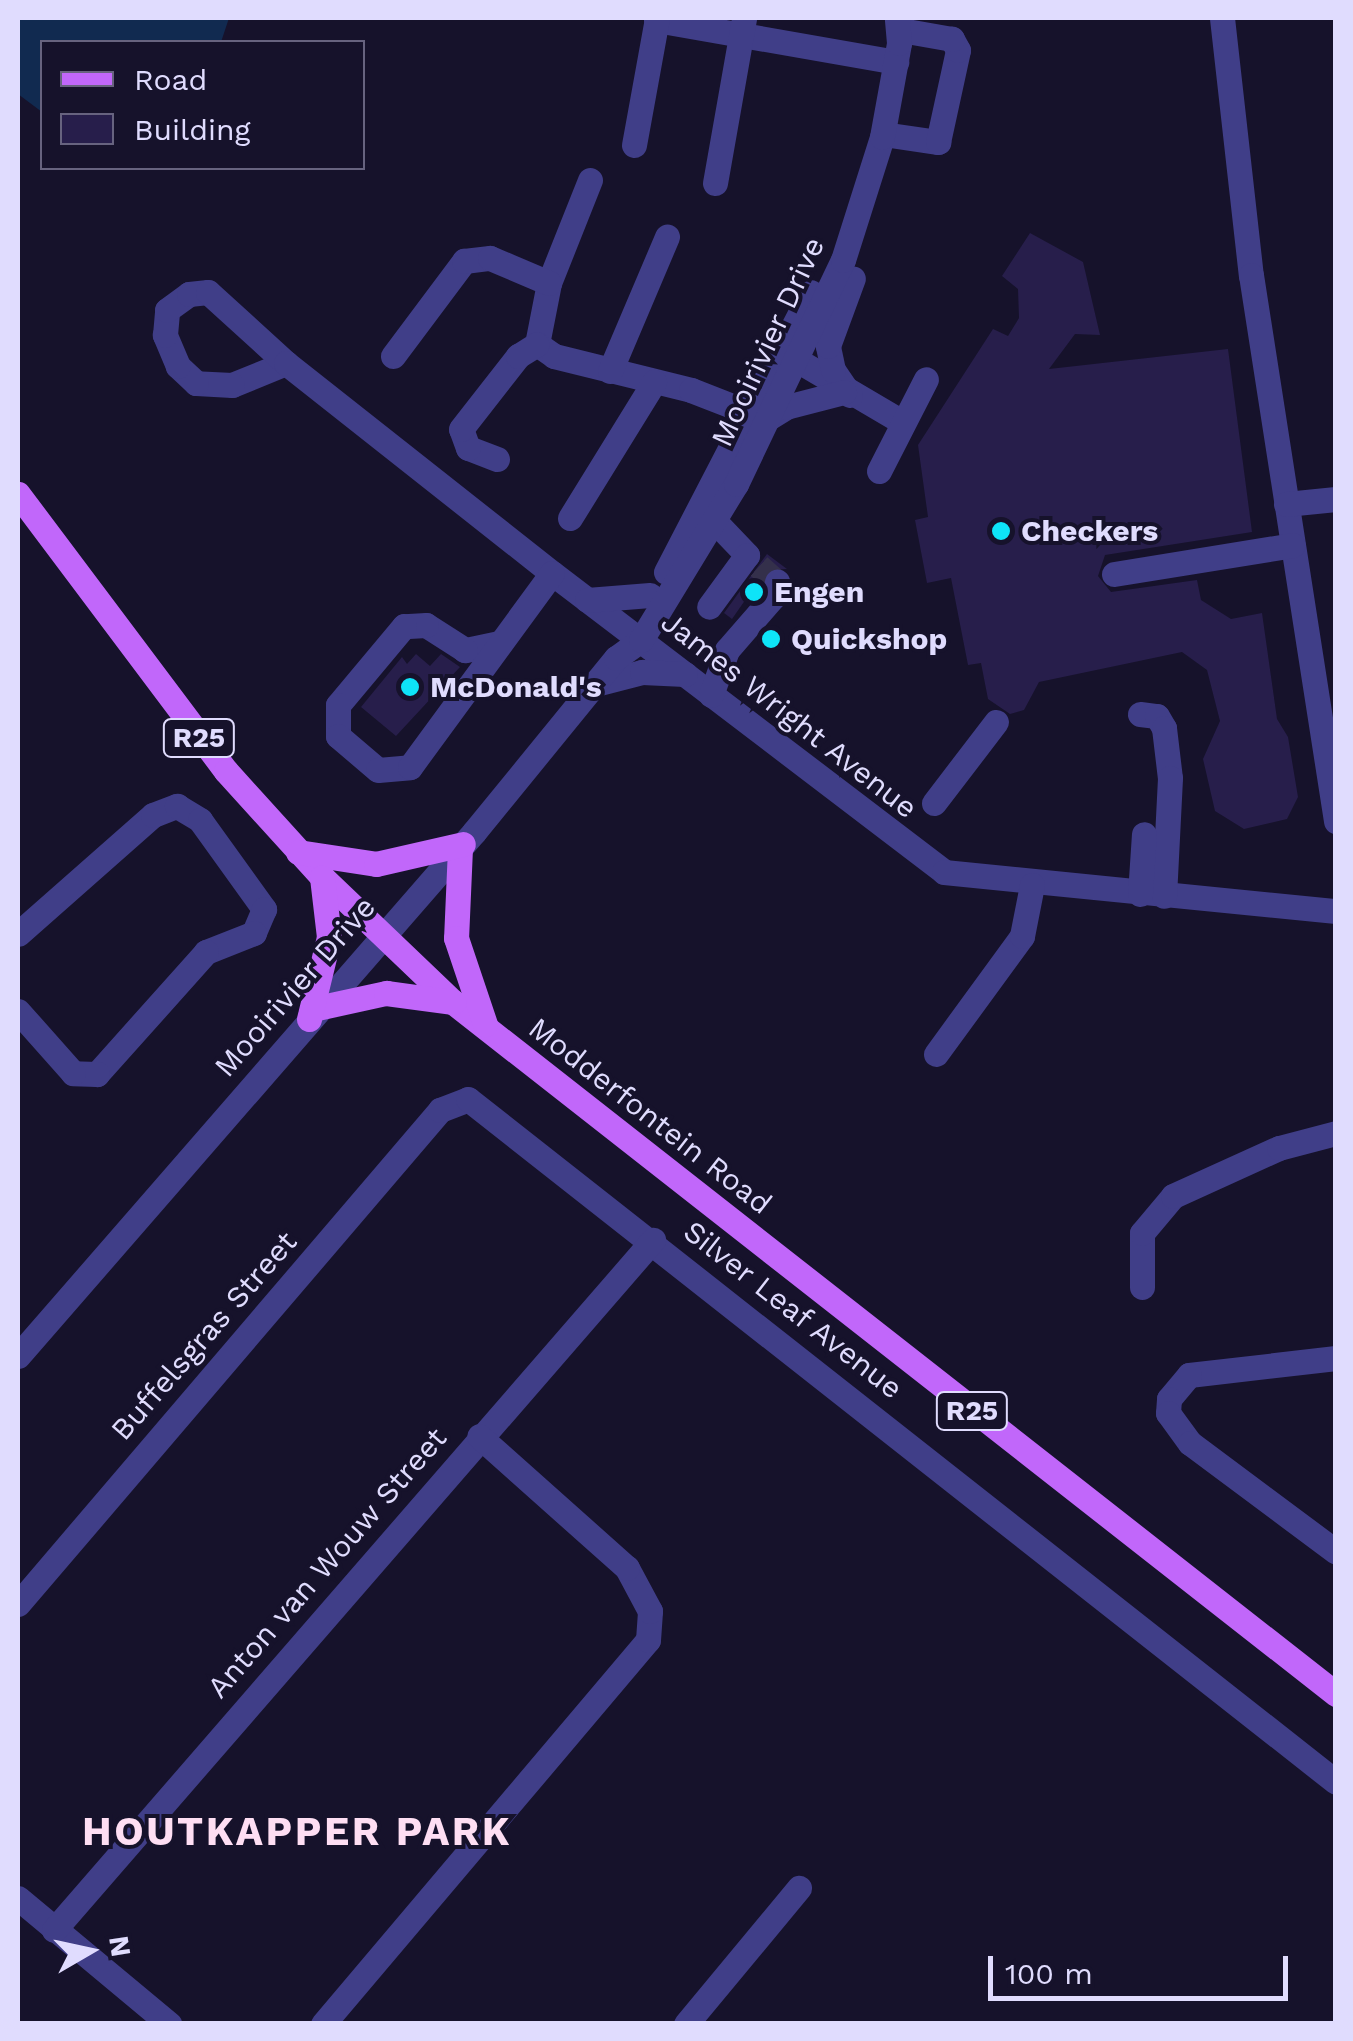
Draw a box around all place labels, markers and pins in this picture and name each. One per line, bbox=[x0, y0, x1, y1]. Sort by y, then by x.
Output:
place label: Checkers bbox=[1021, 513, 1158, 549]
marker: Checkers bbox=[990, 520, 1012, 542]
place label: Engen bbox=[774, 574, 864, 610]
marker: Engen bbox=[743, 581, 765, 603]
place label: Quickshop bbox=[791, 621, 947, 657]
marker: Quickshop bbox=[760, 628, 782, 650]
place label: McDonald's bbox=[430, 669, 602, 705]
marker: McDonald's bbox=[399, 676, 421, 698]

